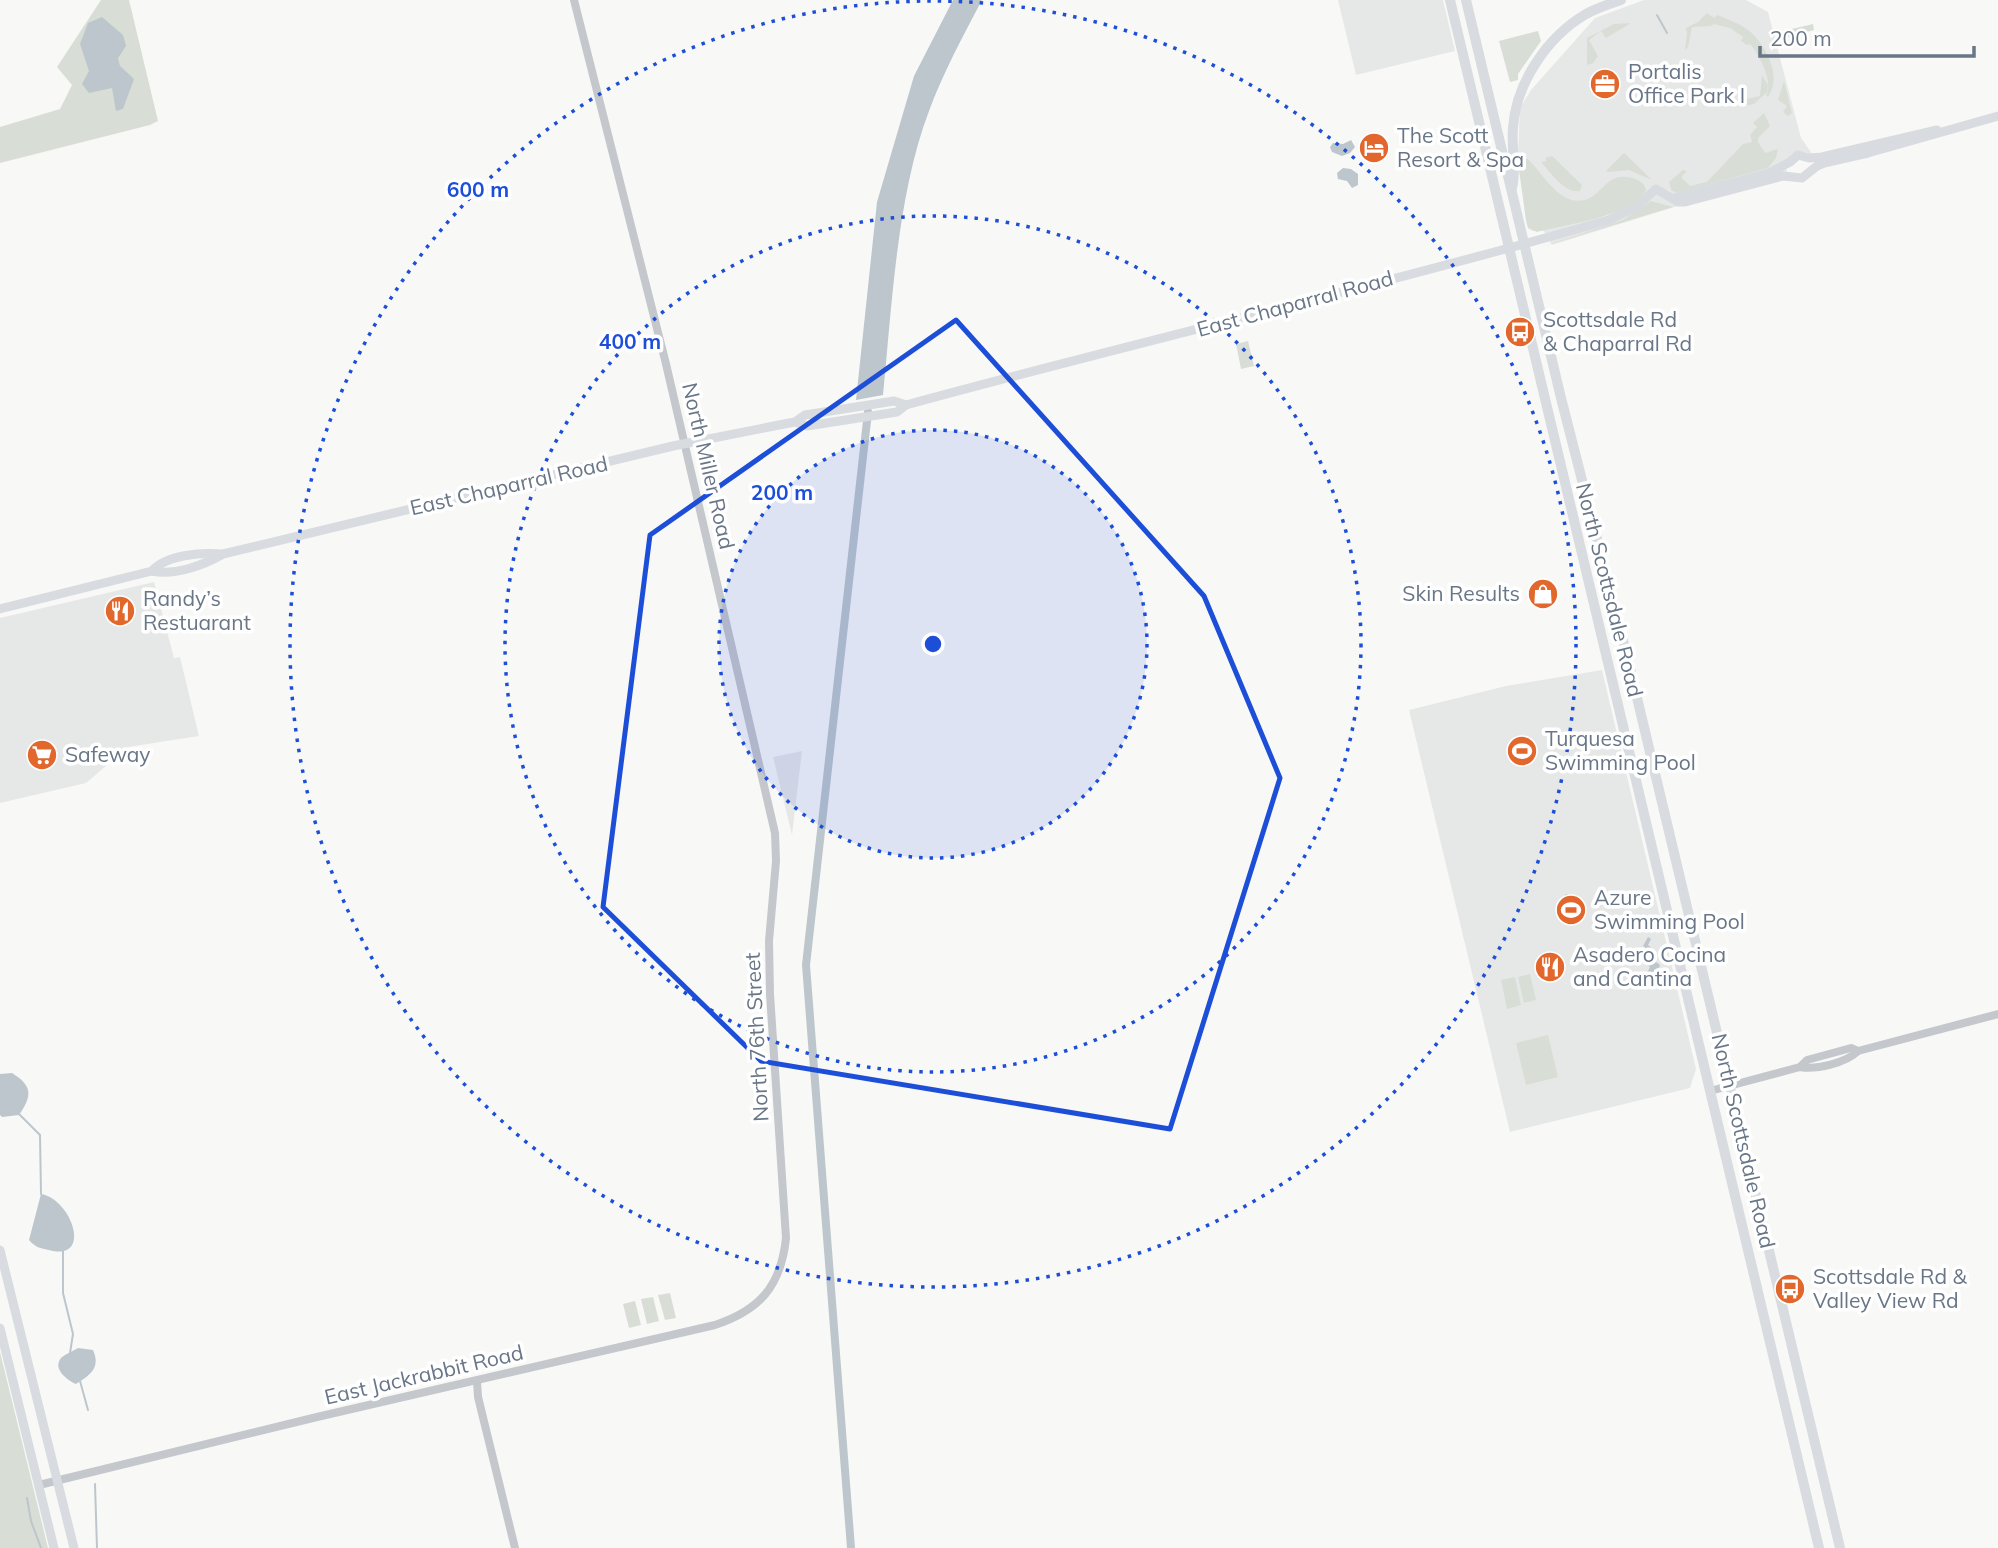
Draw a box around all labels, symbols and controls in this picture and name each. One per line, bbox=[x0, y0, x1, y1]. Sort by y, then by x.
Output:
scale bar bbox=[1760, 14, 1974, 58]
text: 200 m bbox=[1770, 25, 1832, 51]
place label: Portalis Office Park I bbox=[1628, 58, 1745, 108]
office icon: Portalis Office Park I bbox=[1588, 67, 1622, 101]
place label: The Scott Resort & Spa bbox=[1397, 122, 1524, 172]
hotel icon: The Scott Resort & Spa bbox=[1357, 131, 1391, 165]
text: 600 m bbox=[447, 176, 509, 202]
street label: East Chaparral Road bbox=[1194, 264, 1396, 342]
place label: Scottsdale Rd & Chaparral Rd bbox=[1543, 306, 1692, 356]
bus stop icon: Scottsdale Rd & Chaparral Rd bbox=[1503, 315, 1537, 349]
text: 400 m bbox=[599, 328, 661, 354]
street label: North Miller Road bbox=[677, 380, 741, 552]
street label: East Chaparral Road bbox=[407, 450, 610, 520]
text: 200 m bbox=[751, 479, 813, 505]
street label: North Scottsdale Road bbox=[1571, 480, 1649, 699]
shop icon: Skin Results bbox=[1526, 577, 1560, 611]
place label: Skin Results bbox=[1402, 580, 1520, 606]
place label: Randy’s Restuarant bbox=[143, 585, 251, 635]
restaurant icon: Randy’s Restuarant bbox=[103, 594, 137, 628]
centre of rings bbox=[921, 632, 945, 656]
place label: Turquesa Swimming Pool bbox=[1545, 725, 1696, 775]
sports icon: Turquesa Swimming Pool bbox=[1505, 734, 1539, 768]
supermarket icon: Safeway bbox=[25, 738, 59, 772]
place label: Safeway bbox=[65, 741, 150, 767]
place label: Azure Swimming Pool bbox=[1594, 884, 1745, 934]
sports icon: Azure Swimming Pool bbox=[1554, 893, 1588, 927]
place label: Asadero Cocina and Cantina bbox=[1573, 941, 1726, 991]
restaurant icon: Asadero Cocina and Cantina bbox=[1533, 950, 1567, 984]
street label: North 76th Street bbox=[739, 952, 773, 1122]
street label: North Scottsdale Road bbox=[1707, 1031, 1781, 1251]
place label: Scottsdale Rd & Valley View Rd bbox=[1813, 1263, 1967, 1313]
bus stop icon: Scottsdale Rd & Valley View Rd bbox=[1773, 1272, 1807, 1306]
street label: East Jackrabbit Road bbox=[322, 1338, 526, 1410]

